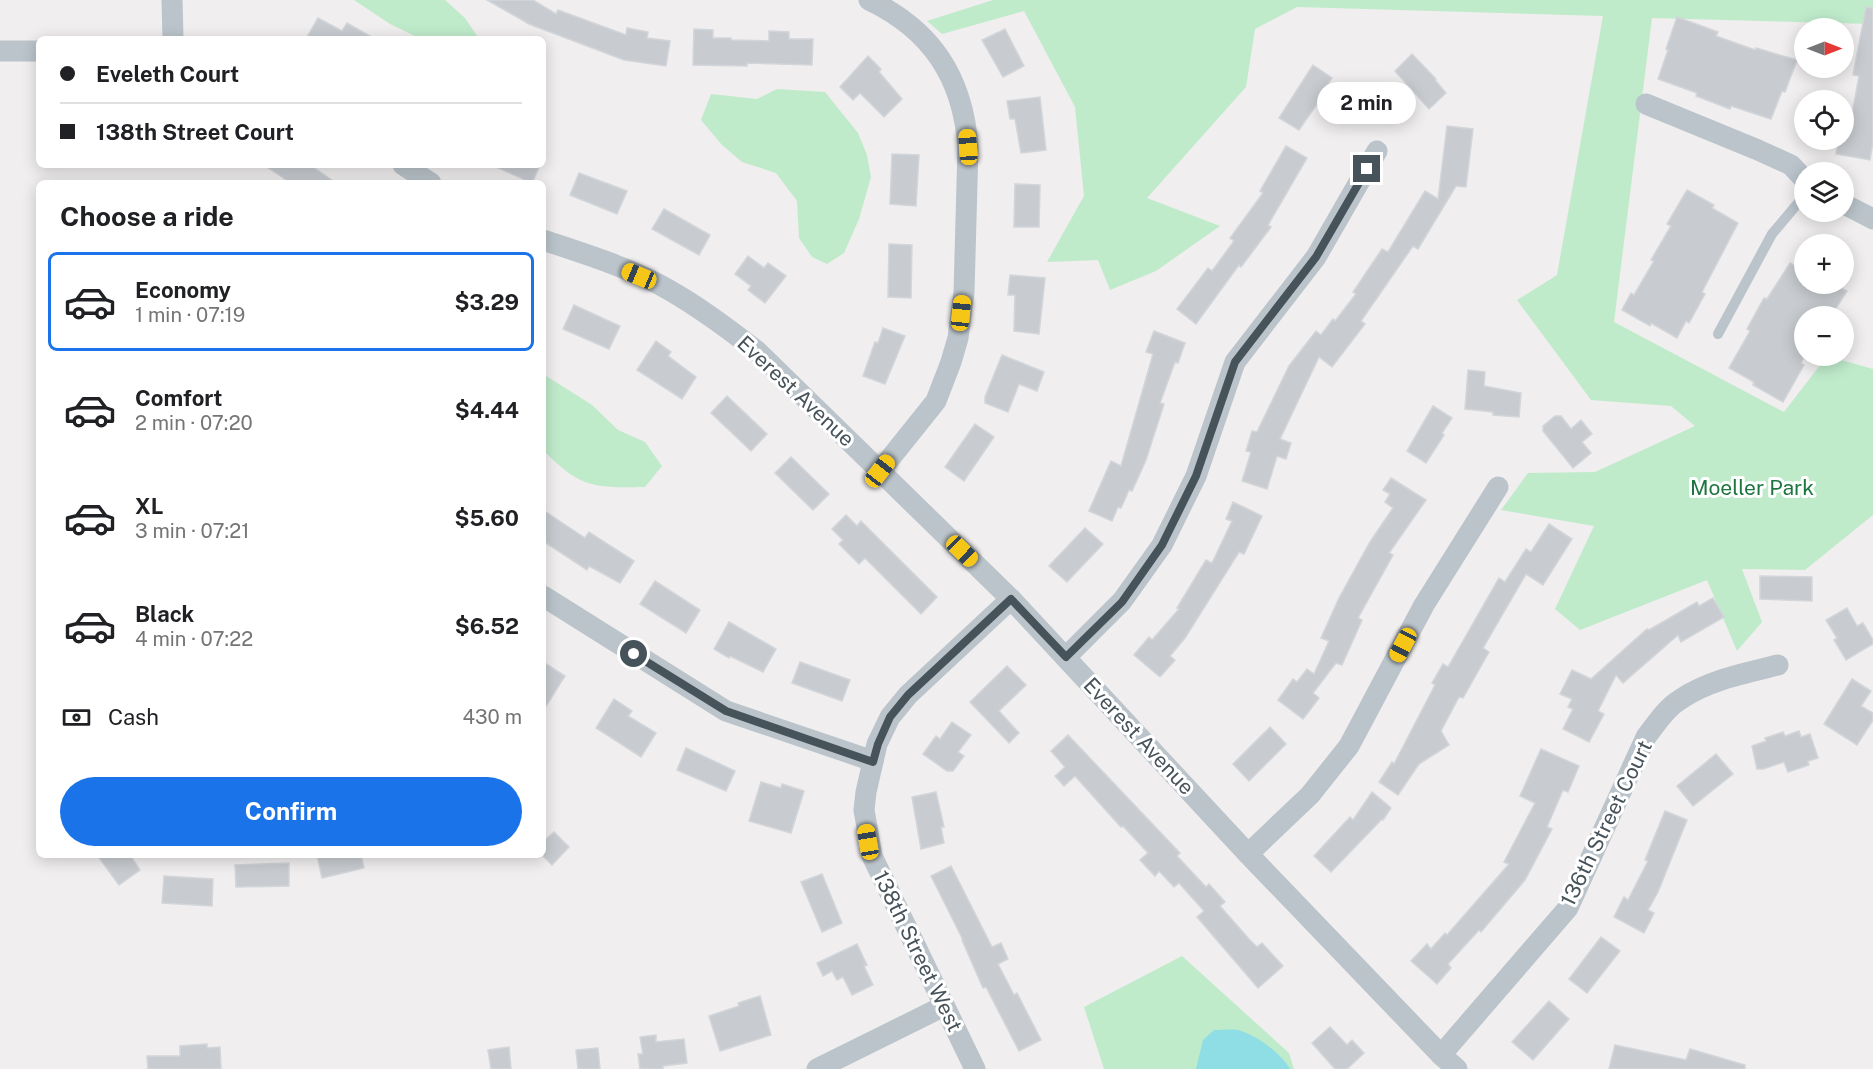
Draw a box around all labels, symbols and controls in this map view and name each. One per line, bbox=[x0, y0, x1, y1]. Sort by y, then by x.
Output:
north arrow bbox=[1794, 18, 1854, 78]
map controls bbox=[1794, 18, 1854, 366]
text: Eveleth Court bbox=[96, 61, 239, 87]
callout: 2 min bbox=[1318, 82, 1416, 124]
button: locate bbox=[1794, 90, 1854, 150]
text: 2 min bbox=[1340, 91, 1393, 115]
text: 138th Street Court bbox=[96, 119, 294, 145]
car bbox=[958, 128, 978, 166]
route end bbox=[1353, 155, 1380, 182]
button: layers bbox=[1794, 162, 1854, 222]
text: Choose a ride bbox=[60, 200, 234, 232]
button: + bbox=[1794, 234, 1854, 294]
car bbox=[619, 261, 659, 291]
icon: car bbox=[63, 275, 117, 329]
text: Economy bbox=[135, 277, 231, 303]
text: $3.29 bbox=[455, 289, 519, 315]
car bbox=[950, 294, 972, 332]
text: 1 min · 07:19 bbox=[135, 303, 245, 327]
button: − bbox=[1794, 306, 1854, 366]
street label: Everest Avenue bbox=[732, 330, 860, 452]
icon: car bbox=[63, 383, 117, 437]
text: Comfort bbox=[135, 385, 222, 411]
text: $4.44 bbox=[455, 397, 519, 423]
text: 2 min · 07:20 bbox=[135, 411, 253, 435]
car bbox=[862, 451, 898, 491]
park label: Moeller Park bbox=[1690, 475, 1814, 500]
icon: car bbox=[63, 491, 117, 545]
text: XL bbox=[135, 493, 163, 519]
text: $5.60 bbox=[455, 505, 519, 531]
text: 3 min · 07:21 bbox=[135, 519, 249, 543]
car bbox=[943, 532, 981, 570]
icon: car bbox=[63, 599, 117, 653]
text: Black bbox=[135, 601, 194, 627]
text: $6.52 bbox=[455, 613, 519, 639]
car bbox=[1387, 625, 1419, 665]
text: 4 min · 07:22 bbox=[135, 627, 253, 651]
route start bbox=[620, 640, 647, 667]
street label: Everest Avenue bbox=[1078, 672, 1200, 800]
icon: cash bbox=[60, 701, 93, 734]
text: Cash bbox=[108, 704, 159, 730]
text: 430 m bbox=[463, 705, 522, 729]
street label: 136th Street Court bbox=[1555, 736, 1657, 910]
button: Confirm bbox=[60, 777, 522, 846]
car bbox=[856, 823, 880, 861]
street label: 138th Street West bbox=[868, 866, 968, 1036]

